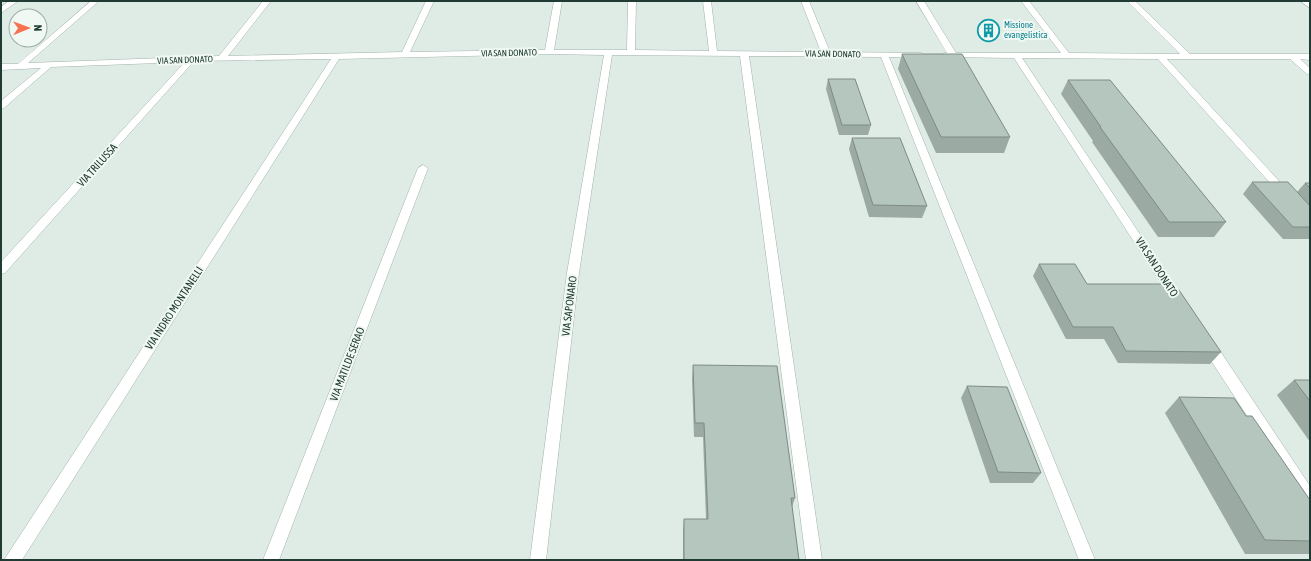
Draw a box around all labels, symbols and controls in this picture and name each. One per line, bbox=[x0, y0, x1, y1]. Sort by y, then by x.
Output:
north arrow bbox=[8, 8, 48, 48]
building icon: Missione evangelistica bbox=[975, 17, 1001, 43]
place label: Missione evangelistica bbox=[1004, 20, 1048, 40]
text: N bbox=[32, 24, 44, 31]
street label: VIA SAN DONATO bbox=[481, 48, 537, 58]
street label: VIA SAN DONATO bbox=[805, 49, 861, 59]
street label: VIA SAN DONATO bbox=[157, 54, 213, 66]
street label: VIA TRILUSSA bbox=[75, 141, 120, 189]
street label: VIA SAN DONATO bbox=[1133, 235, 1181, 299]
street label: VIA INDRO MONTANELLI bbox=[143, 264, 205, 352]
street label: VIA SAPONARO bbox=[559, 275, 579, 337]
street label: VIA MATILDE SERAO bbox=[327, 325, 367, 403]

